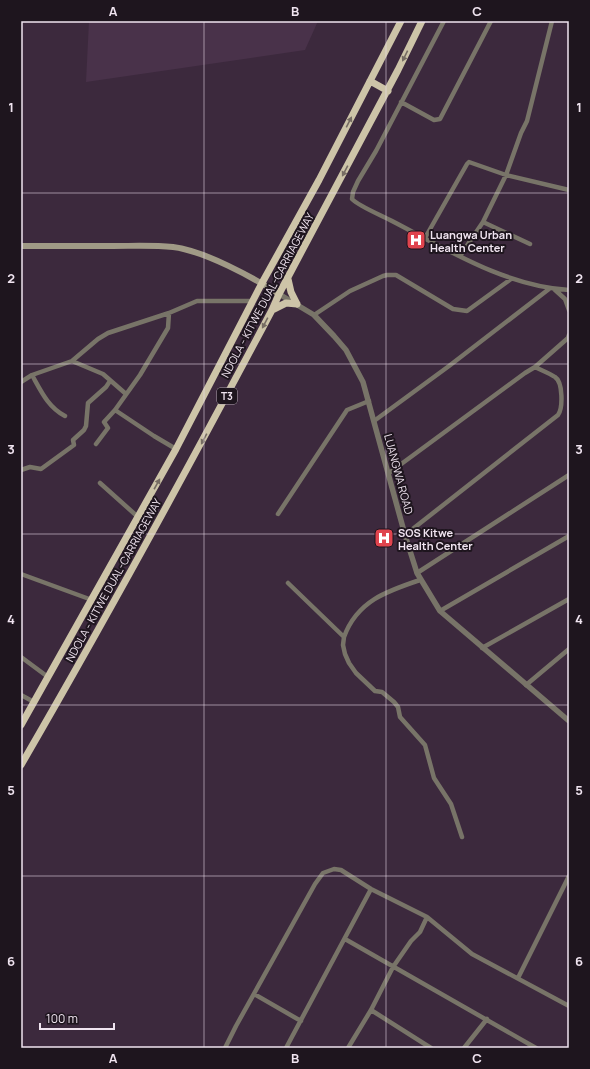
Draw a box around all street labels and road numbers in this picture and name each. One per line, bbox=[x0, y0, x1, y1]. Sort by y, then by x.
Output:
street label: NDOLA - KITWE DUAL-CARRIAGEWAY bbox=[217, 209, 317, 380]
road number: T3 bbox=[217, 388, 237, 404]
street label: LUANGWA ROAD bbox=[381, 432, 417, 516]
street label: NDOLA - KITWE DUAL-CARRIAGEWAY bbox=[62, 495, 165, 664]

